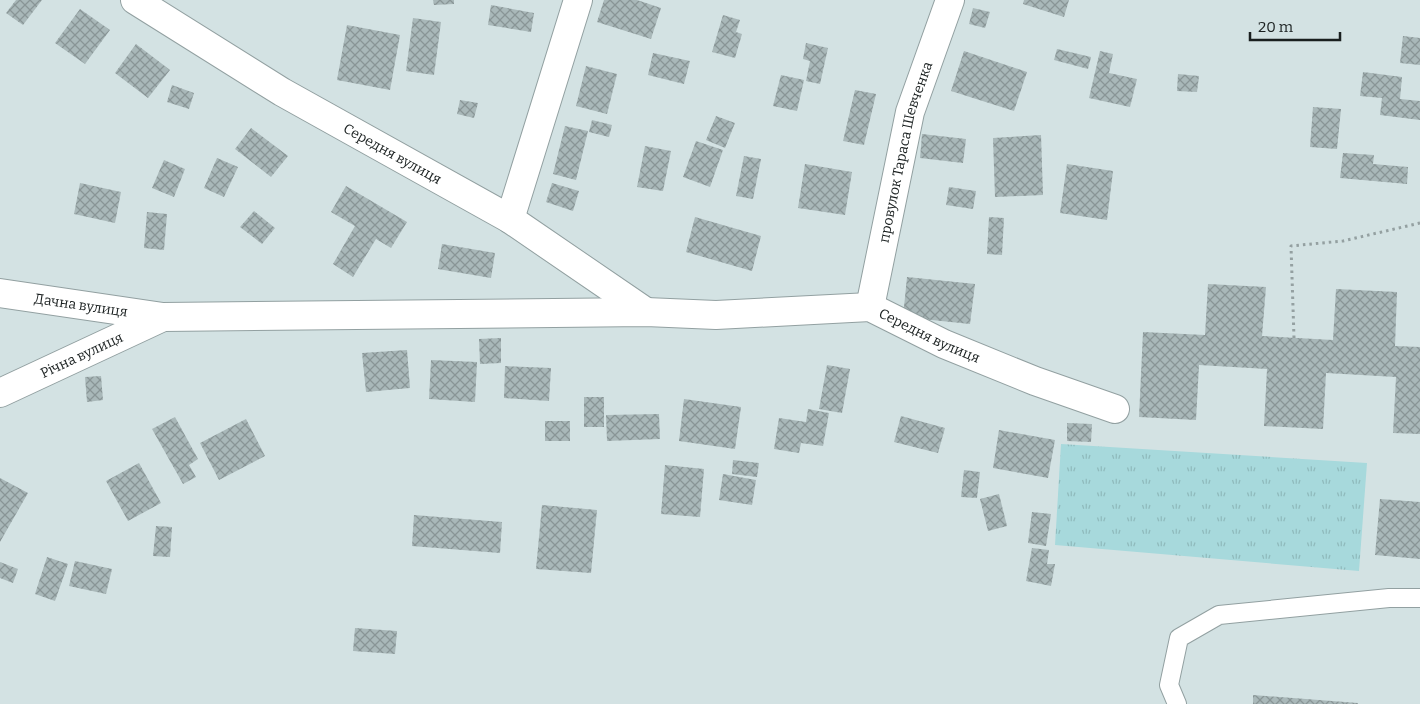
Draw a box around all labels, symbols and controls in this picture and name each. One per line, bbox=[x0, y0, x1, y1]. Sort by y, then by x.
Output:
scale bar bbox=[1250, 10, 1340, 42]
text: 20 m bbox=[1258, 18, 1294, 36]
street label: провулок Тараса Шевченка bbox=[875, 59, 936, 244]
street label: Середня вулиця bbox=[341, 120, 445, 188]
street label: Дачна вулиця bbox=[33, 290, 129, 320]
street label: Середня вулиця bbox=[876, 304, 983, 366]
street label: Річна вулиця bbox=[38, 328, 126, 382]

